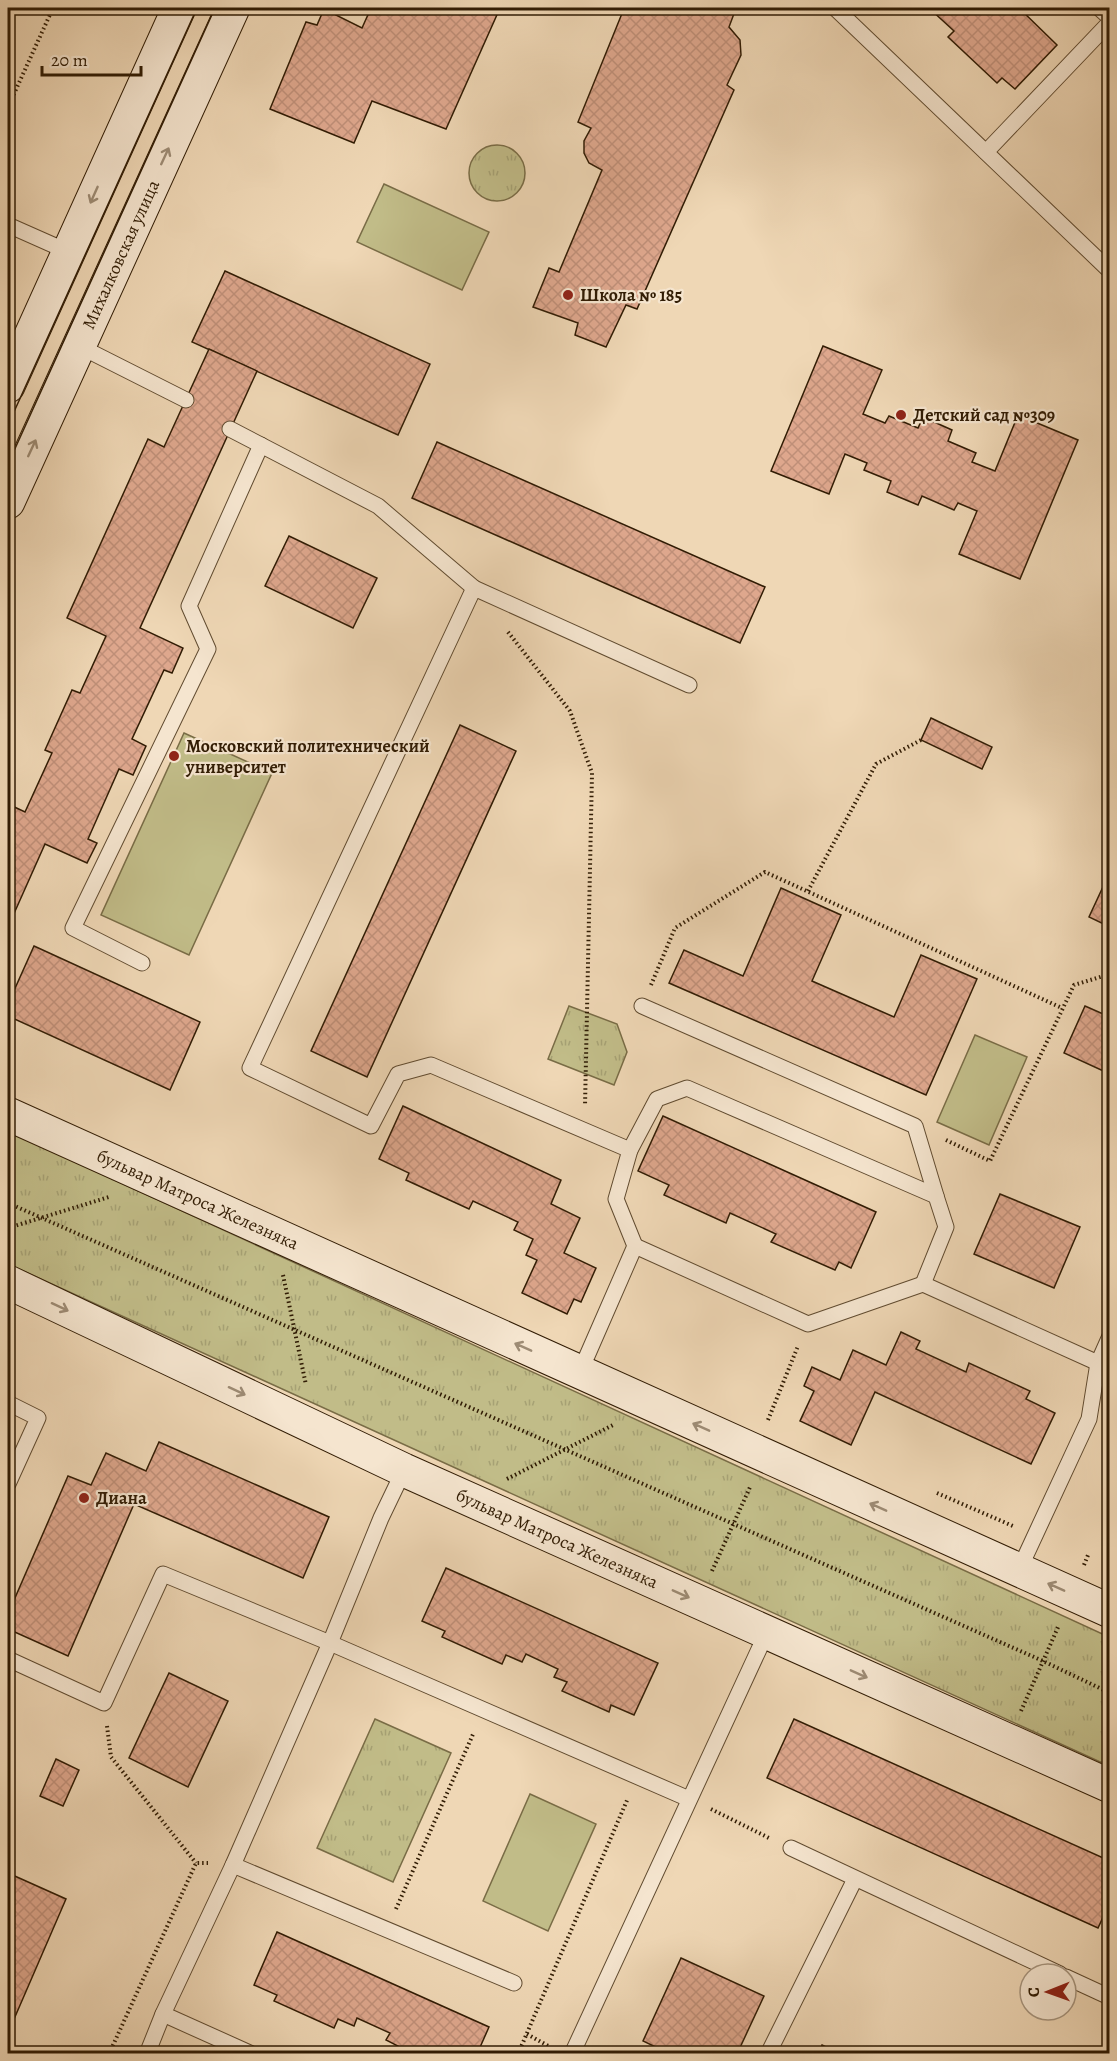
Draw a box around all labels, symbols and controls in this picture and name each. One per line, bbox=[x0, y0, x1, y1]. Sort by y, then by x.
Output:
scale bar bbox=[42, 39, 141, 77]
text: 20 m bbox=[51, 48, 88, 72]
one-way arrow bbox=[160, 148, 172, 166]
street label: Михалковская улица bbox=[76, 175, 165, 333]
one-way arrow bbox=[88, 185, 99, 203]
place label: Школа № 185 bbox=[580, 283, 682, 307]
marker: Школа № 185 bbox=[561, 288, 575, 302]
place label: Детский сад №309 bbox=[913, 403, 1055, 427]
marker: Детский сад №309 bbox=[894, 408, 908, 422]
one-way arrow bbox=[26, 440, 38, 458]
place label: Московский политехнический университет bbox=[185, 734, 430, 779]
marker: Московский политехнический университет bbox=[167, 749, 181, 763]
street label: бульвар Матроса Железняка bbox=[93, 1144, 303, 1256]
one-way arrow bbox=[51, 1302, 69, 1314]
one-way arrow bbox=[514, 1340, 532, 1351]
one-way arrow bbox=[227, 1385, 245, 1397]
one-way arrow bbox=[692, 1420, 710, 1432]
street label: бульвар Матроса Железняка bbox=[452, 1483, 663, 1594]
place label: Диана bbox=[96, 1486, 147, 1510]
marker: Диана bbox=[77, 1491, 91, 1505]
one-way arrow bbox=[870, 1501, 888, 1512]
one-way arrow bbox=[1048, 1581, 1066, 1592]
one-way arrow bbox=[672, 1589, 690, 1601]
one-way arrow bbox=[850, 1669, 868, 1680]
north arrow bbox=[1018, 1962, 1078, 2022]
text: С bbox=[1023, 1987, 1045, 1997]

